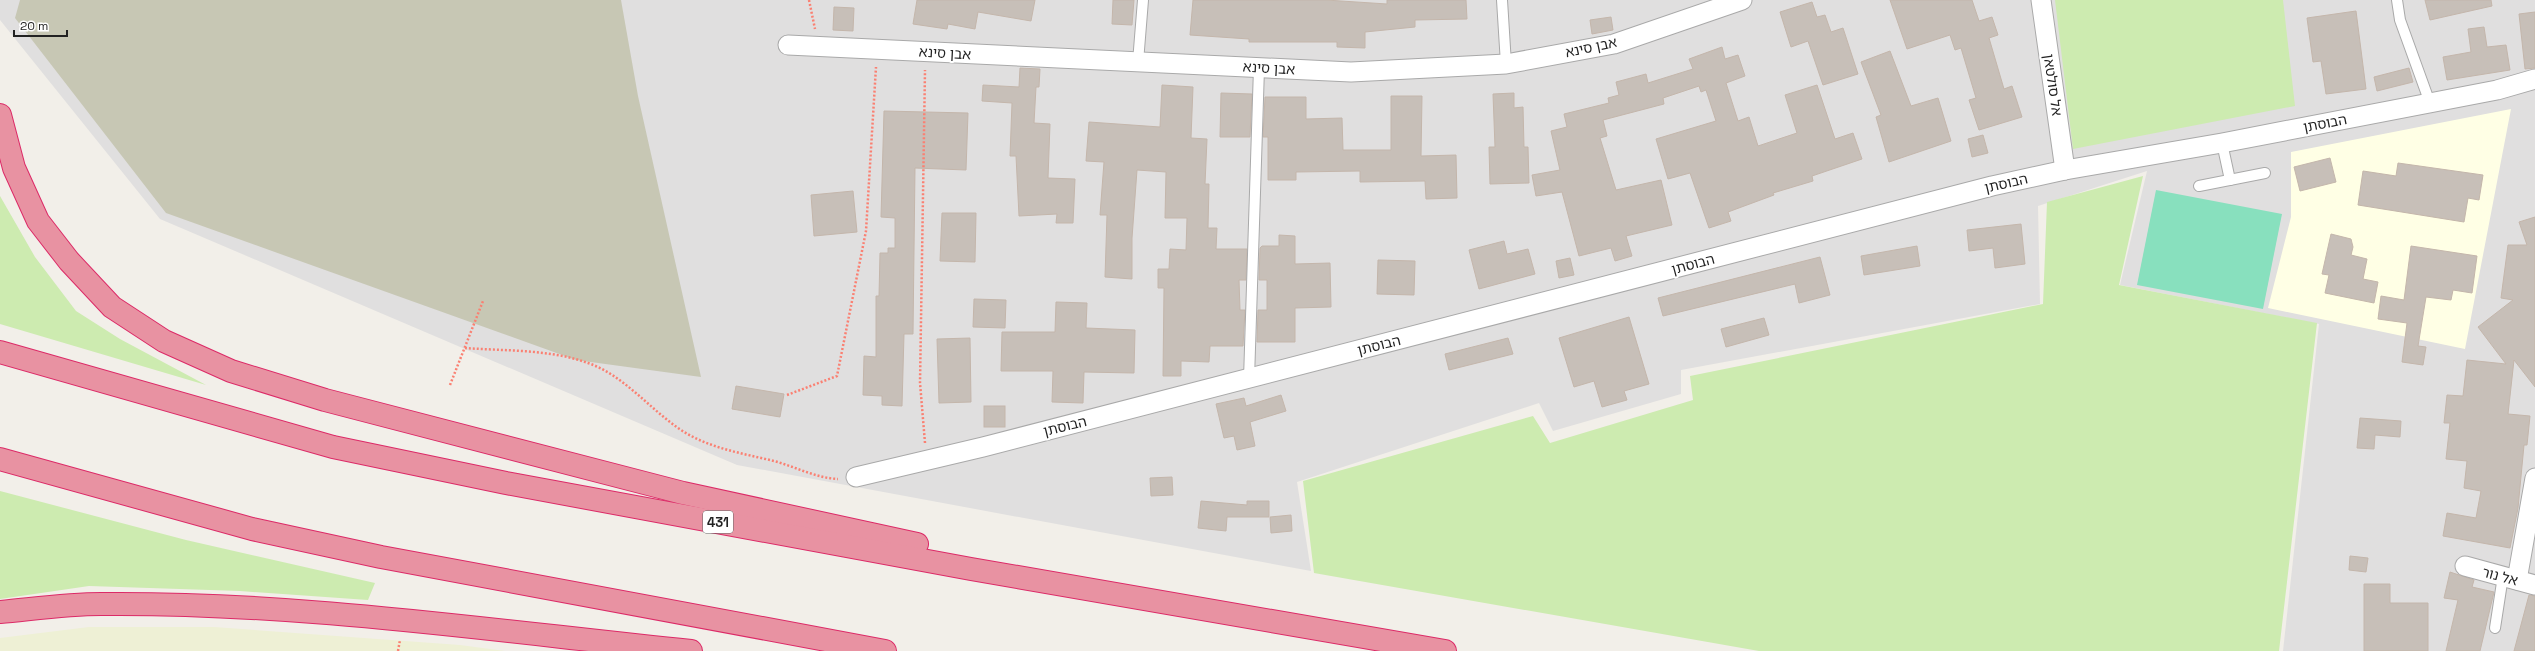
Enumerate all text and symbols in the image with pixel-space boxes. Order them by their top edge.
scale bar [14,12,67,38]
text: 20 m [20,18,48,34]
street label: אבן סינא [1564,33,1619,61]
street label: אבן סינא [918,43,972,63]
street label: אל סולטאן [2040,53,2066,117]
street label: אבן סינא [1242,58,1296,78]
street label: הבוסתן [2302,110,2348,136]
street label: הבוסתן [1982,169,2030,197]
street label: הבוסתן [1669,250,1717,278]
street label: הבוסתן [1355,331,1403,359]
street label: הבוסתן [1041,412,1089,440]
road number: 431 [703,511,733,533]
street label: אל נור [2480,563,2520,589]

